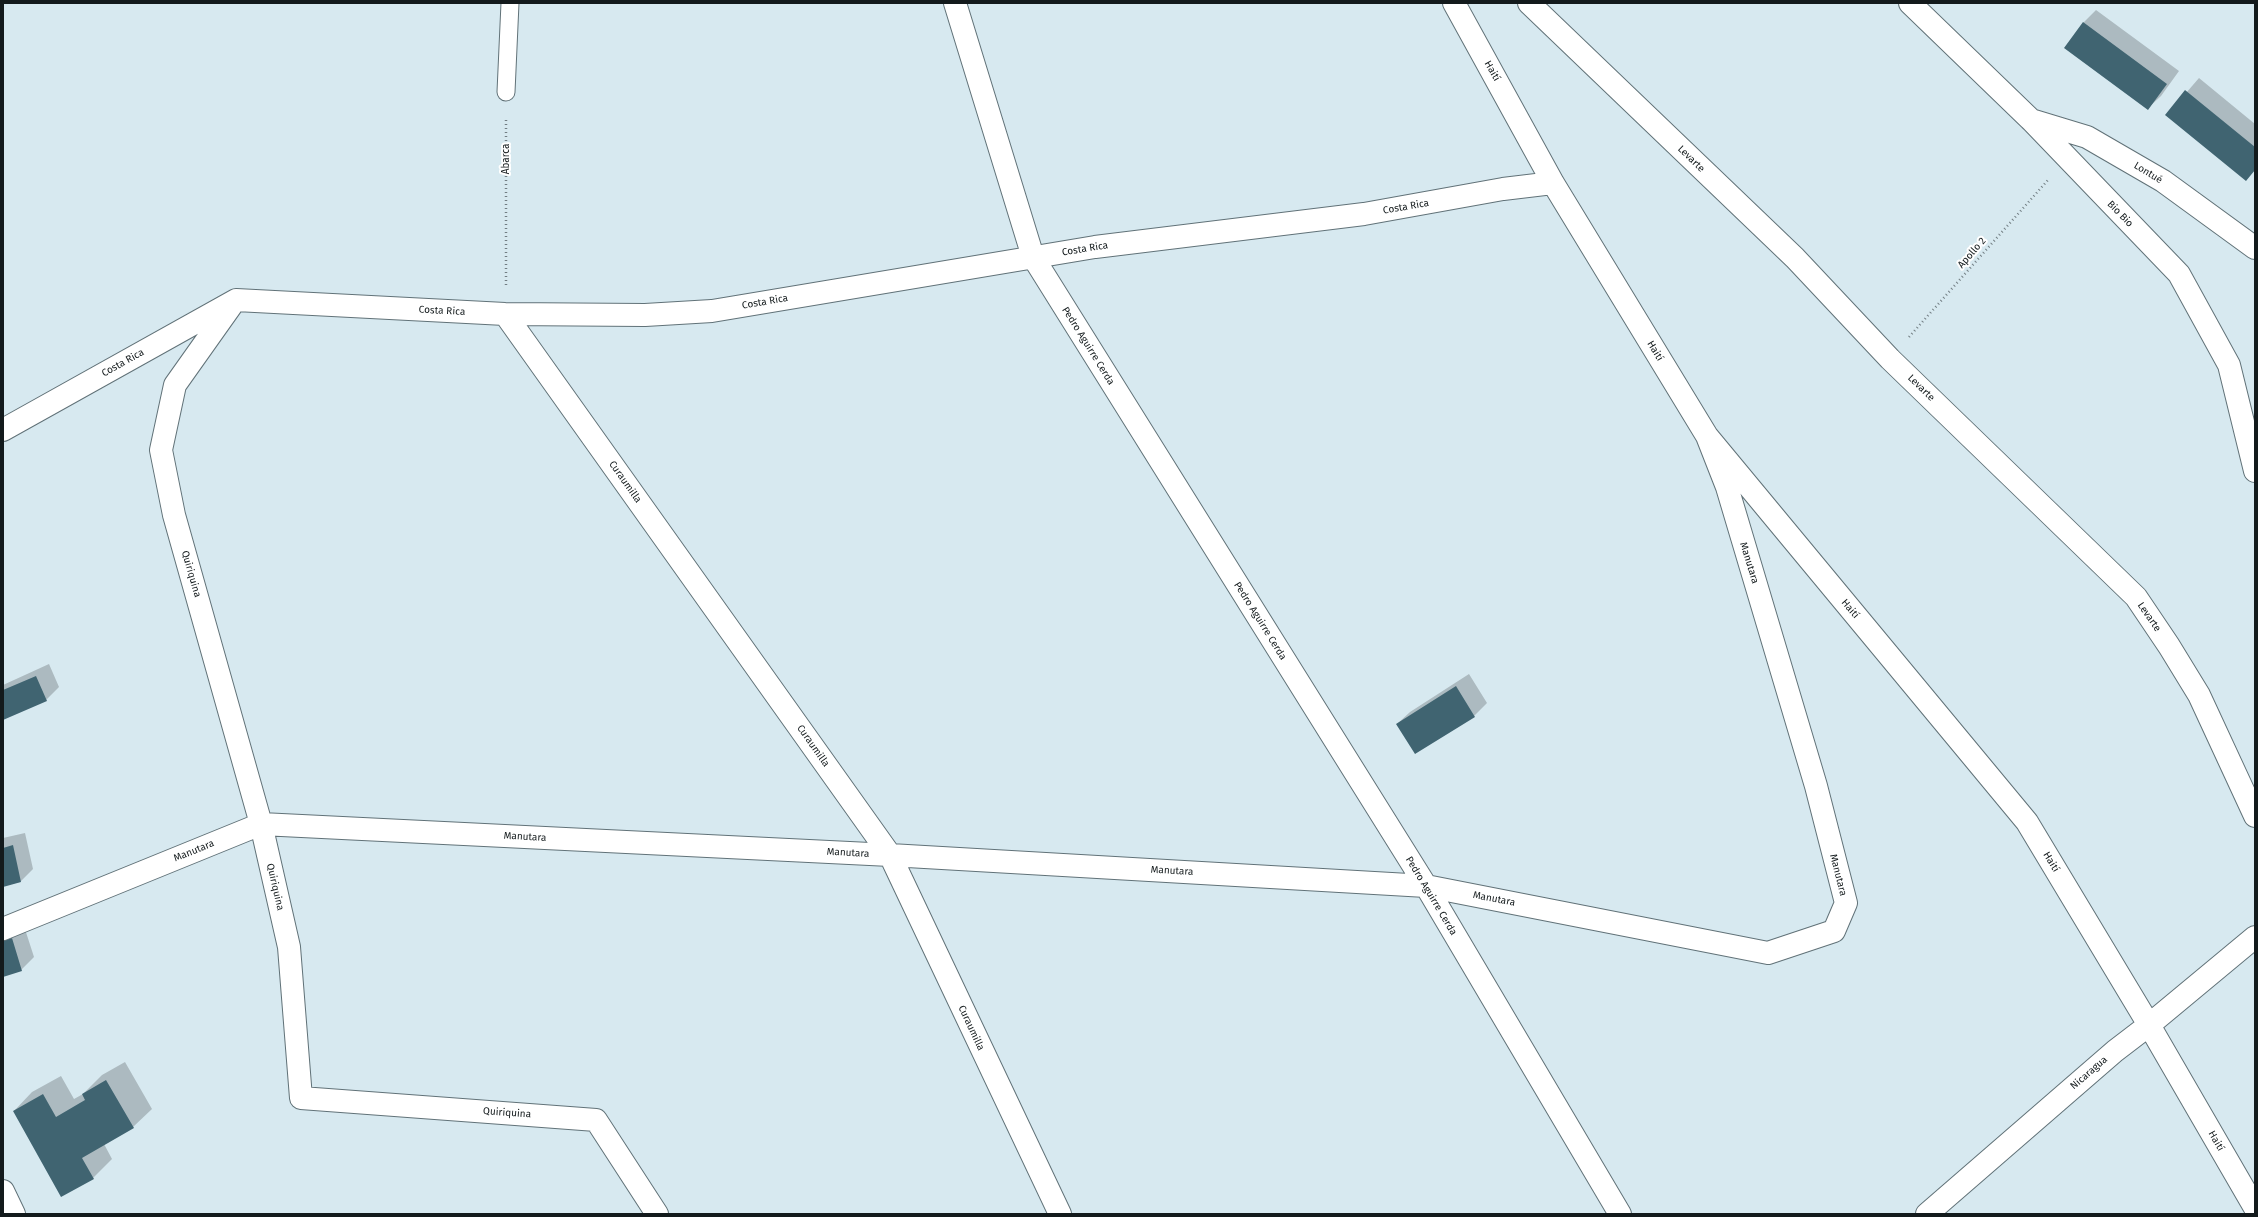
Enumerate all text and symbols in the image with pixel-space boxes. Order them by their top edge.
street label: Haití [1482,59,1502,83]
street label: Levarte [1675,143,1707,175]
street label: Abarca [500,144,512,174]
street label: Lontué [2131,160,2165,186]
street label: Costa Rica [1382,197,1430,217]
street label: Bio Bio [2105,198,2135,230]
street label: Apollo 2 [1955,235,1989,271]
street label: Costa Rica [1061,239,1109,259]
street label: Costa Rica [741,292,789,312]
street label: Costa Rica [418,304,466,318]
street label: Pedro Aguirre Cerda [1059,305,1117,387]
street label: Haití [1644,339,1666,363]
street label: Costa Rica [100,346,146,380]
street label: Levarte [1905,372,1937,404]
street label: Curaumilla [606,459,644,505]
street label: Manutara [1737,541,1761,585]
street label: Quiriquina [179,549,203,599]
street label: Pedro Aguirre Cerda [1231,580,1289,662]
street label: Haití [1838,597,1862,621]
street label: Levarte [2135,600,2163,634]
street label: Curaumilla [794,723,832,769]
street label: Manutara [503,830,547,844]
street label: Manutara [172,837,216,865]
street label: Manutara [826,846,870,860]
street label: Haití [2040,850,2062,874]
street label: Manutara [1827,853,1849,897]
street label: Pedro Aguirre Cerda [1403,854,1459,938]
street label: Quiriquina [264,862,286,912]
street label: Manutara [1150,864,1194,878]
street label: Manutara [1472,889,1516,909]
street label: Curaumilla [955,1003,987,1053]
street label: Nicaragua [2068,1054,2110,1092]
street label: Quiriquina [483,1105,531,1121]
street label: Haití [2205,1129,2227,1153]

